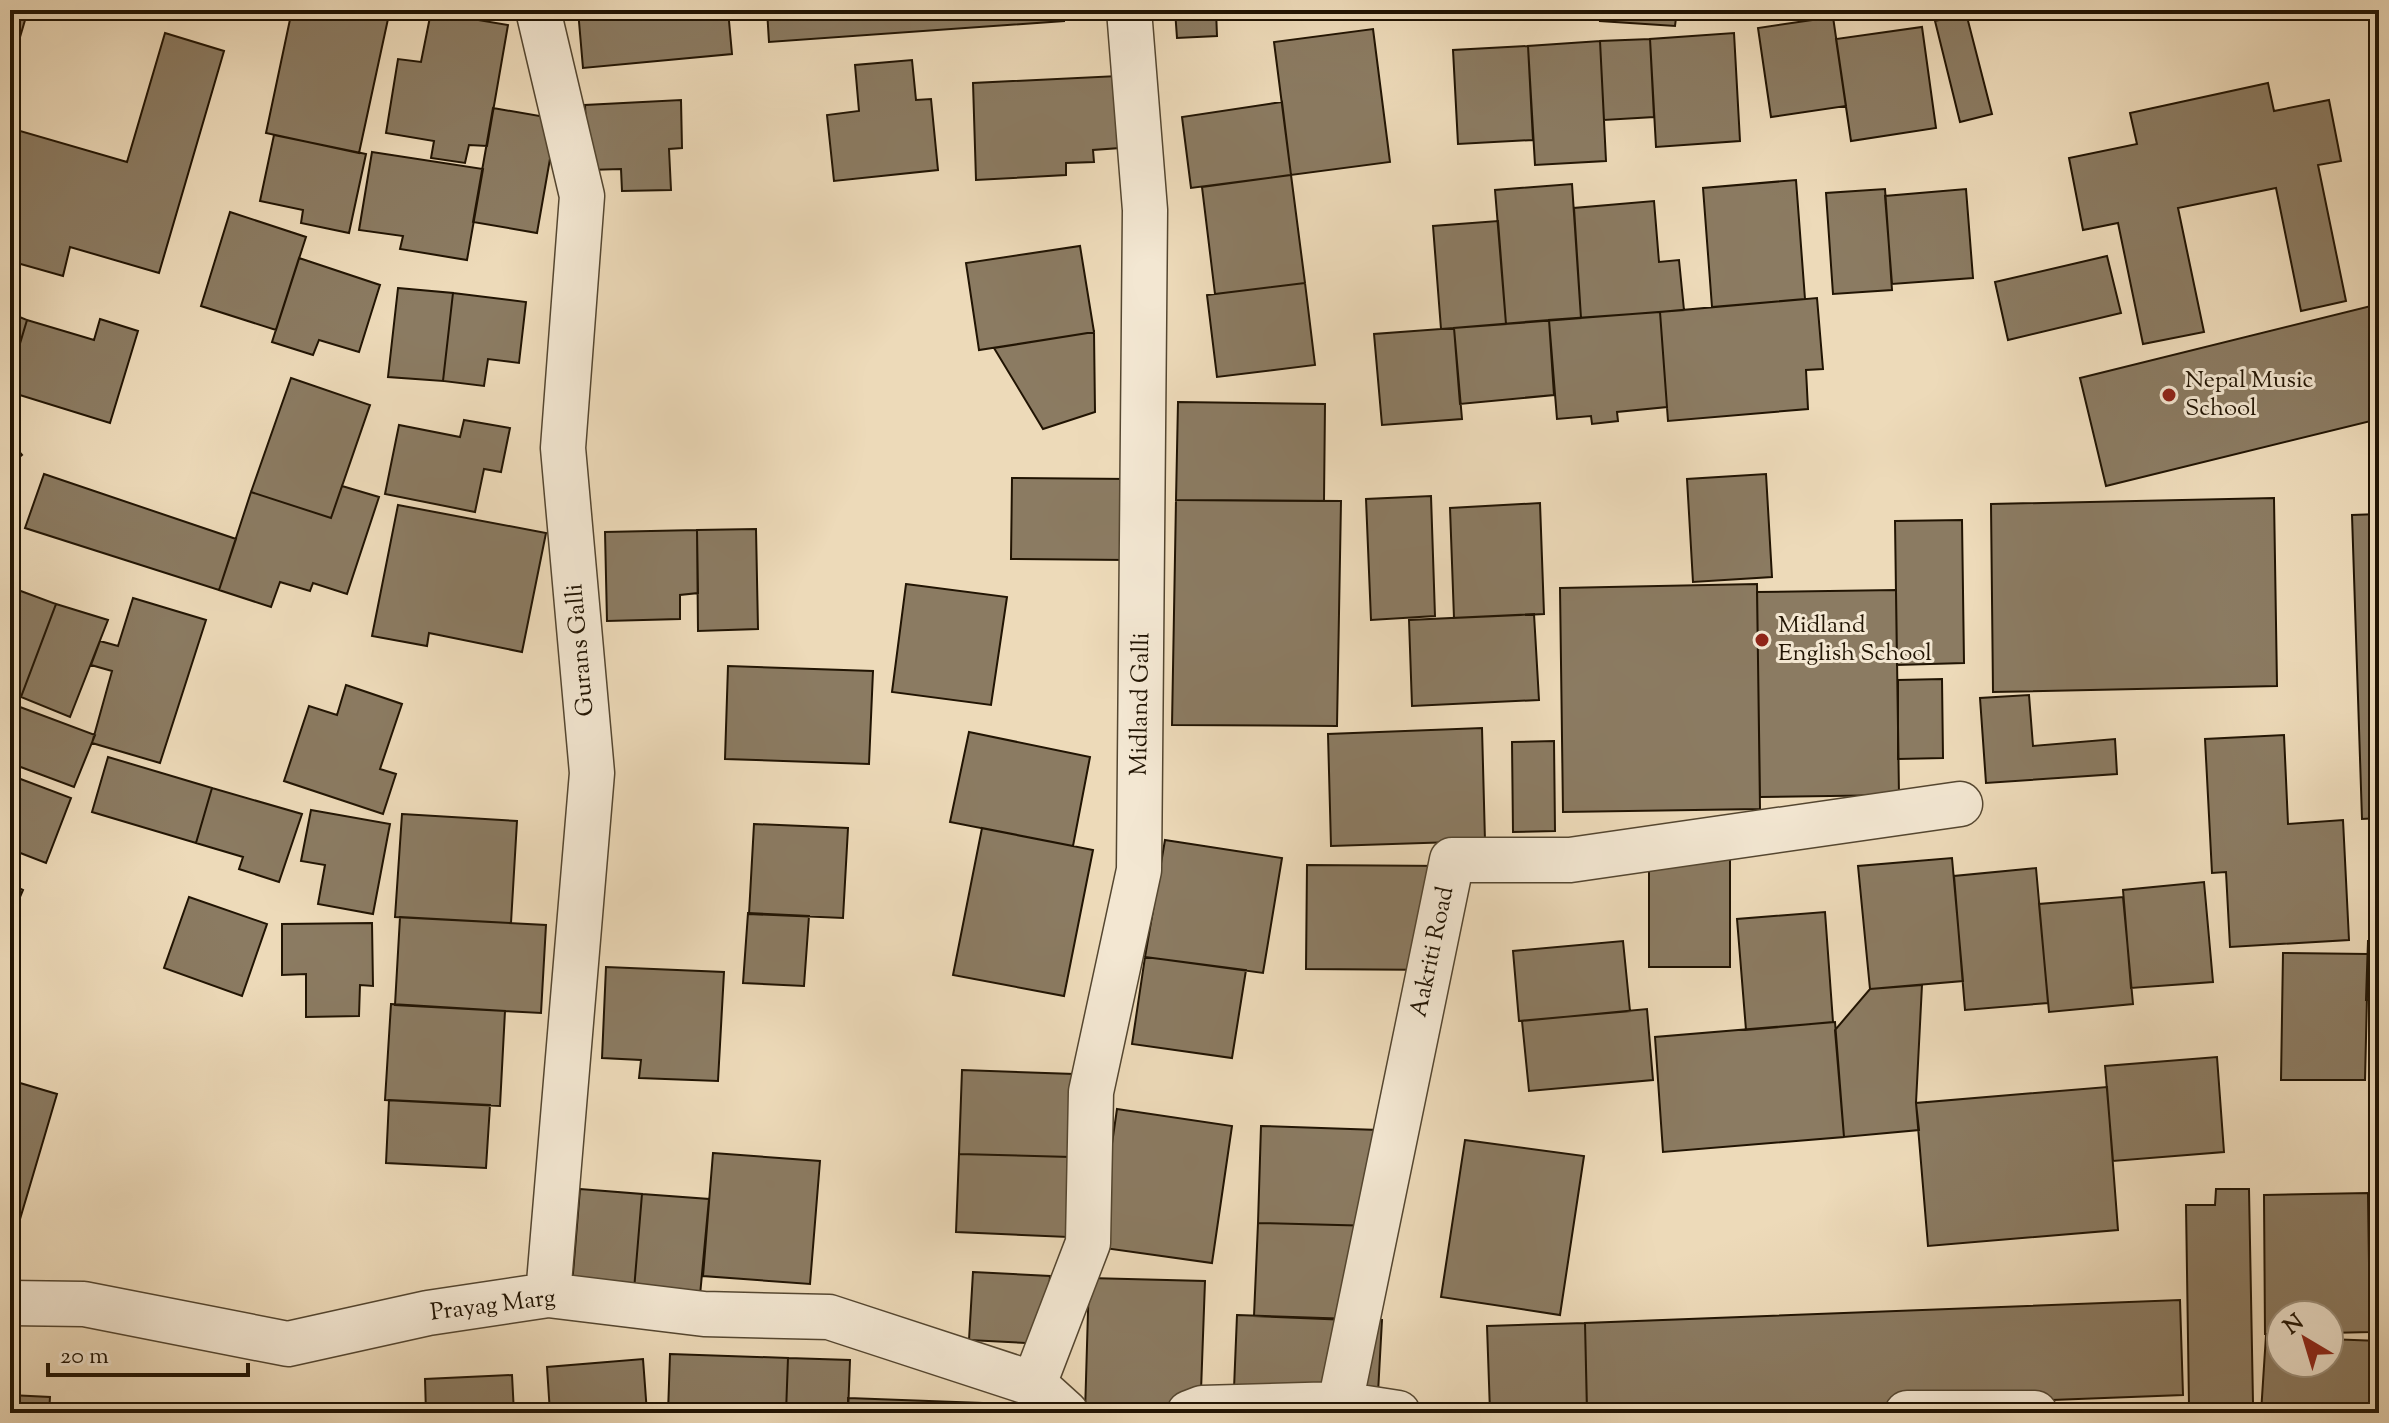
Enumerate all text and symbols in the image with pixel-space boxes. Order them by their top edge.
place label: Nepal Music School [2185,364,2314,426]
marker: Nepal Music School [2160,386,2178,404]
street label: Gurans Galli [558,582,604,718]
place label: Midland English School [1778,609,1932,671]
marker: Midland English School [1753,631,1771,649]
street label: Midland Galli [1123,632,1159,776]
street label: Aakriti Road [1403,883,1464,1021]
street label: Prayag Marg [428,1281,558,1331]
north arrow [2265,1299,2345,1379]
text: N [2278,1307,2312,1344]
scale bar [48,1327,248,1377]
text: 20 m [60,1340,109,1374]

